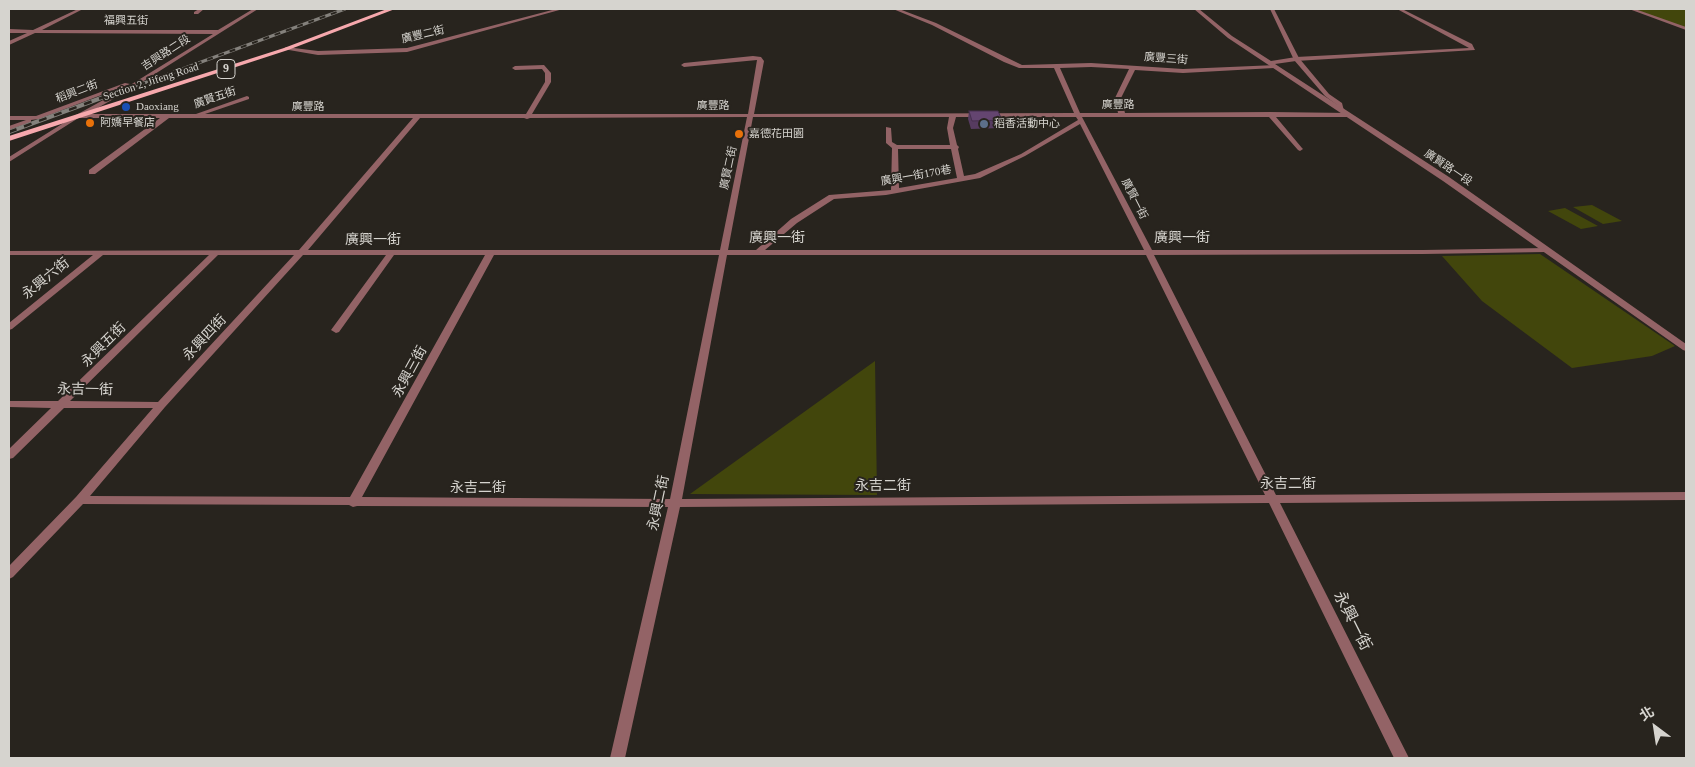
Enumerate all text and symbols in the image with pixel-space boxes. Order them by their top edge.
street label: 福興五街 [104,14,148,28]
street label: 廣豐二街 [400,24,446,46]
street label: 吉興路二段 [139,32,193,74]
street label: 廣豐三街 [1144,51,1188,67]
street label: Section 2, Jifeng Road [102,60,200,104]
road number: 9 [217,60,235,78]
street label: 稻興二街 [54,78,100,106]
street label: 廣賢五街 [192,85,238,111]
street label: 廣豐路 [1102,98,1134,112]
street label: 廣豐路 [697,99,729,113]
place label: Daoxiang [136,100,179,114]
street label: 廣豐路 [292,100,324,114]
marker: Daoxiang [120,101,132,113]
place label: 阿嬌早餐店 [100,116,155,130]
marker: 阿嬌早餐店 [84,117,96,129]
place label: 稻香活動中心 [994,117,1060,131]
marker: 稻香活動中心 [978,118,990,130]
place label: 嘉德花田園 [749,127,804,141]
marker: 嘉德花田園 [733,128,745,140]
street label: 廣賢二街 [718,145,740,191]
street label: 廣賢路一段 [1422,147,1474,189]
street label: 廣興一街170巷 [880,163,952,189]
street label: 廣賢一街 [1118,176,1150,222]
street label: 廣興一街 [749,230,805,246]
street label: 廣興一街 [1154,230,1210,246]
street label: 廣興一街 [345,232,401,248]
street label: 永興六街 [19,255,73,303]
street label: 永興四街 [180,312,230,364]
street label: 永興五街 [78,319,130,371]
street label: 永興三街 [389,343,431,401]
street label: 永吉一街 [57,381,113,399]
street label: 永興二街 [645,474,673,532]
street label: 永吉二街 [1260,476,1316,492]
street label: 永吉二街 [855,478,911,494]
street label: 永吉二街 [450,480,506,496]
street label: 永興一街 [1329,588,1375,654]
north arrow [1630,702,1680,752]
text: 北 [1637,704,1657,724]

